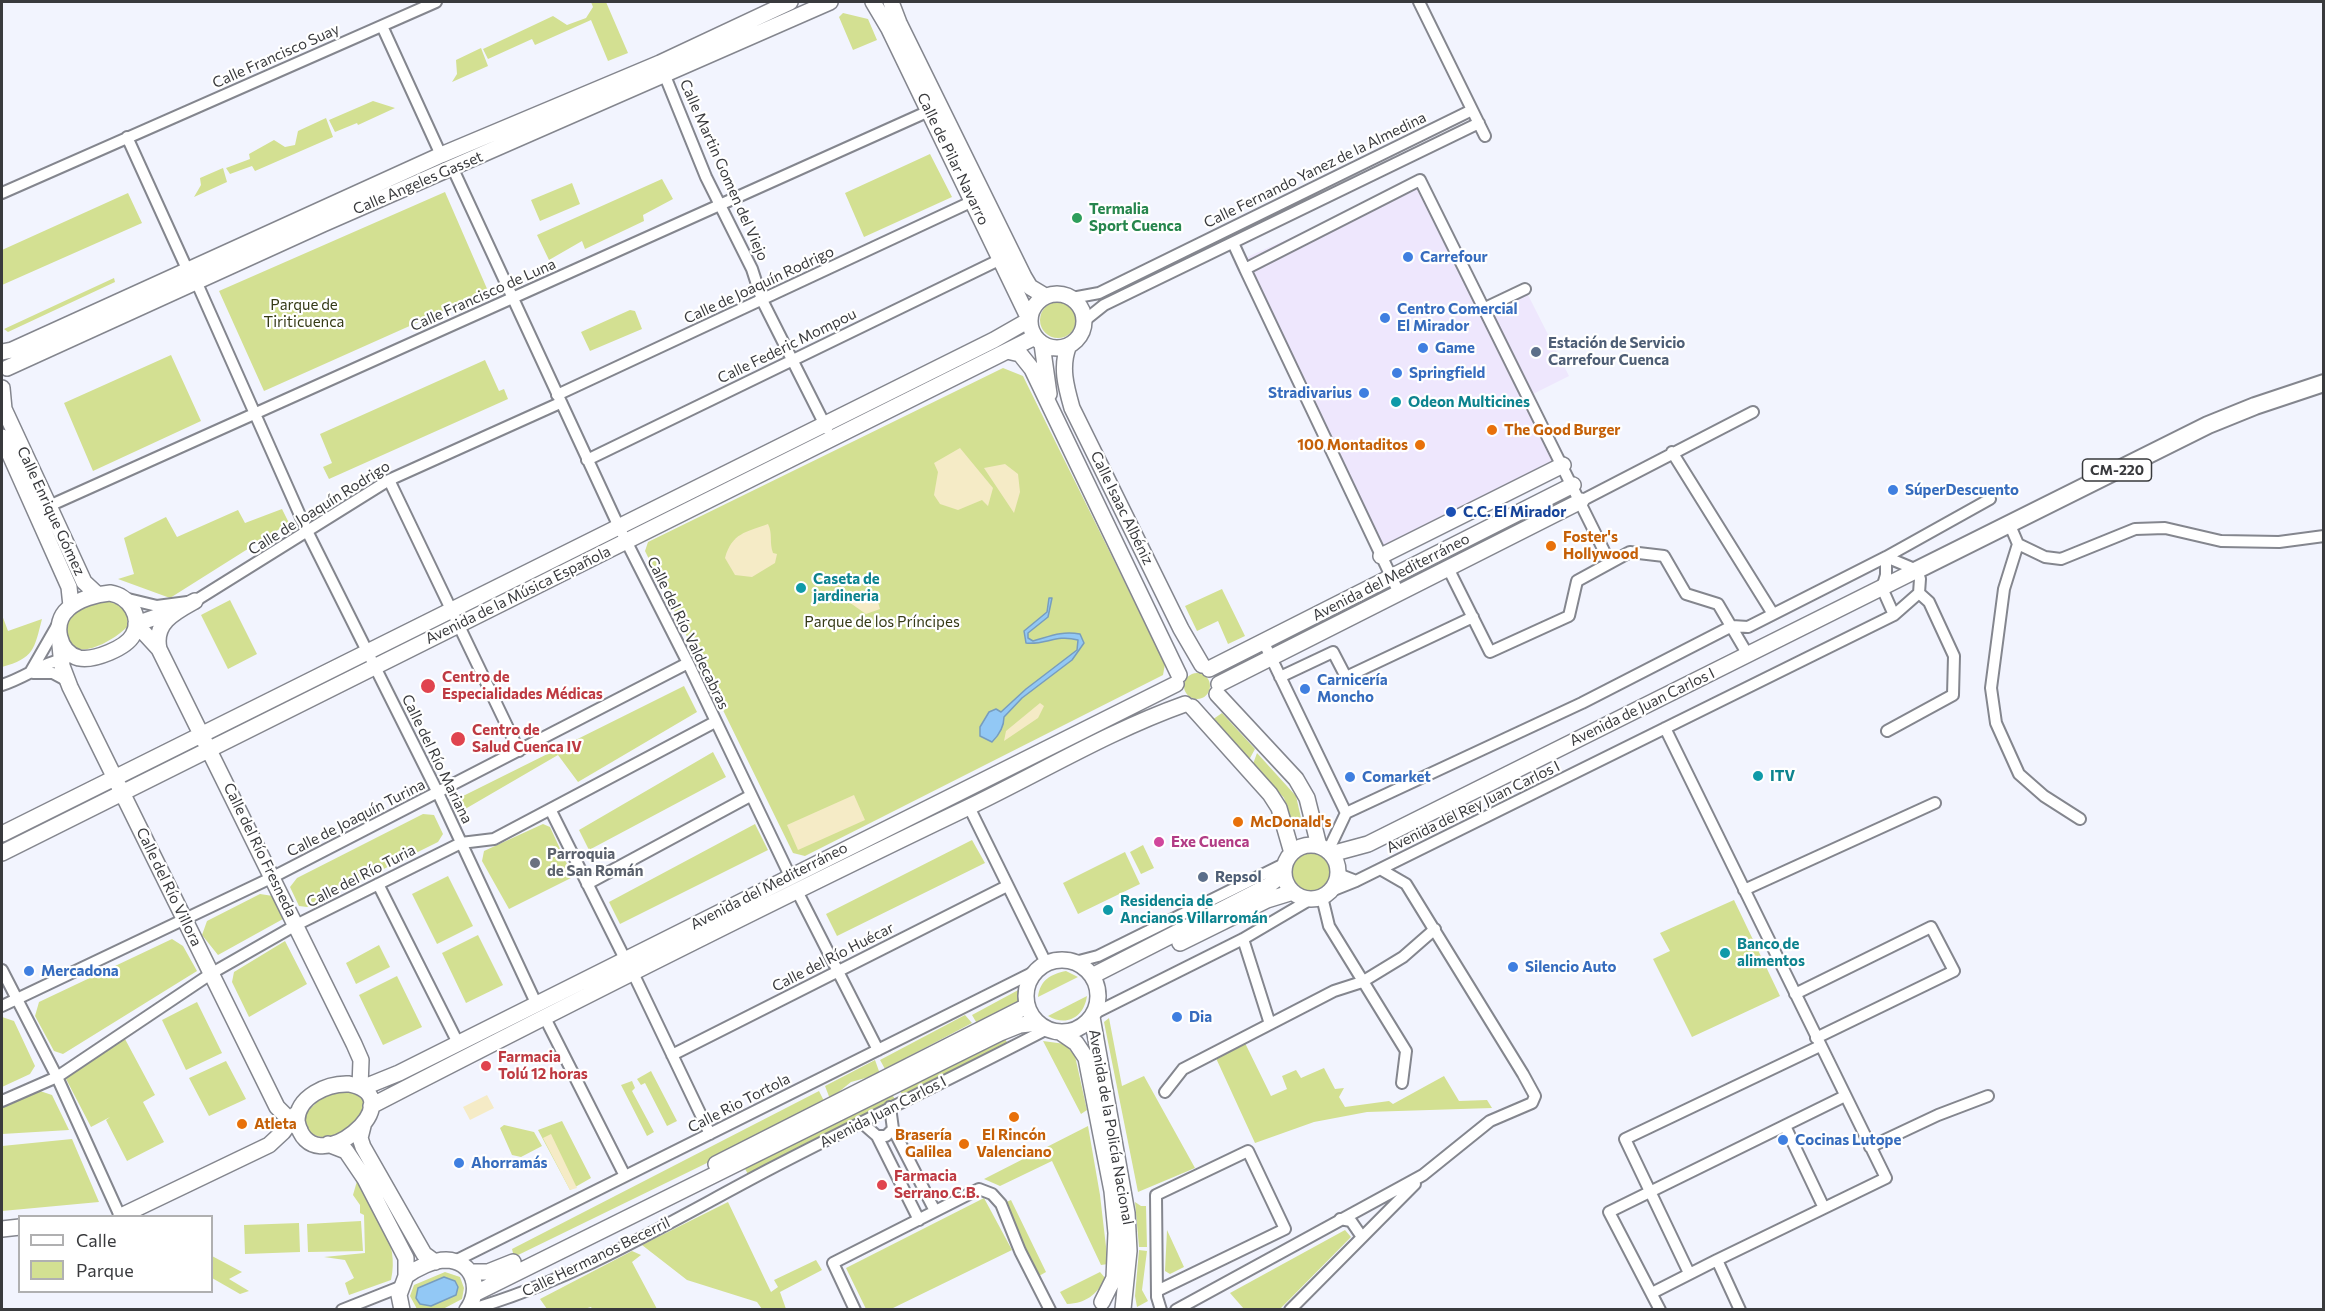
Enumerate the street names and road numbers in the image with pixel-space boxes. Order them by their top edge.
street label: Calle Francisco Suay [210,20,342,92]
street label: Calle Martin Gomen del Viejo [676,77,772,263]
street label: Calle de Pilar Navarro [913,90,993,228]
street label: Calle Fernando Yanez de la Almedina [1201,108,1429,232]
street label: Calle Angeles Gasset [350,148,486,218]
street label: Calle de Joaquín Rodrigo [681,242,837,328]
street label: Calle Francisco de Luna [407,255,559,335]
street label: Calle Federic Mompou [715,305,859,387]
street label: Calle Enrique Gómez [13,444,89,578]
street label: Calle Isaac Albéniz [1087,448,1157,568]
street label: Calle de Joaquín Rodrigo [245,457,393,559]
road number: CM-220 [2082,459,2152,481]
street label: Avenida del Mediterráneo [1309,529,1473,625]
street label: Avenida de la Música Española [422,542,614,648]
street label: Calle del Río Valdecabras [643,554,733,712]
street label: Avenida de Juan Carlos I [1567,664,1717,750]
street label: Calle del Río Mariana [398,691,476,827]
street label: Avenida del Rey Juan Carlos I [1383,757,1563,857]
street label: Calle de Joaquín Turina [284,775,428,861]
street label: Calle del Río Fresneda [220,780,300,920]
street label: Calle del Río Villora [132,825,206,949]
street label: Avenida del Mediterráneo [687,838,851,934]
street label: Calle del Río Turia [303,841,419,911]
street label: Calle del Río Huécar [769,918,897,996]
street label: Avenida de la Policía Nacional [1085,1028,1137,1226]
street label: Calle Rio Tortola [685,1069,793,1137]
street label: Avenida Juan Carlos I [817,1072,949,1152]
street label: Calle Hermanos Becerril [519,1213,673,1301]

